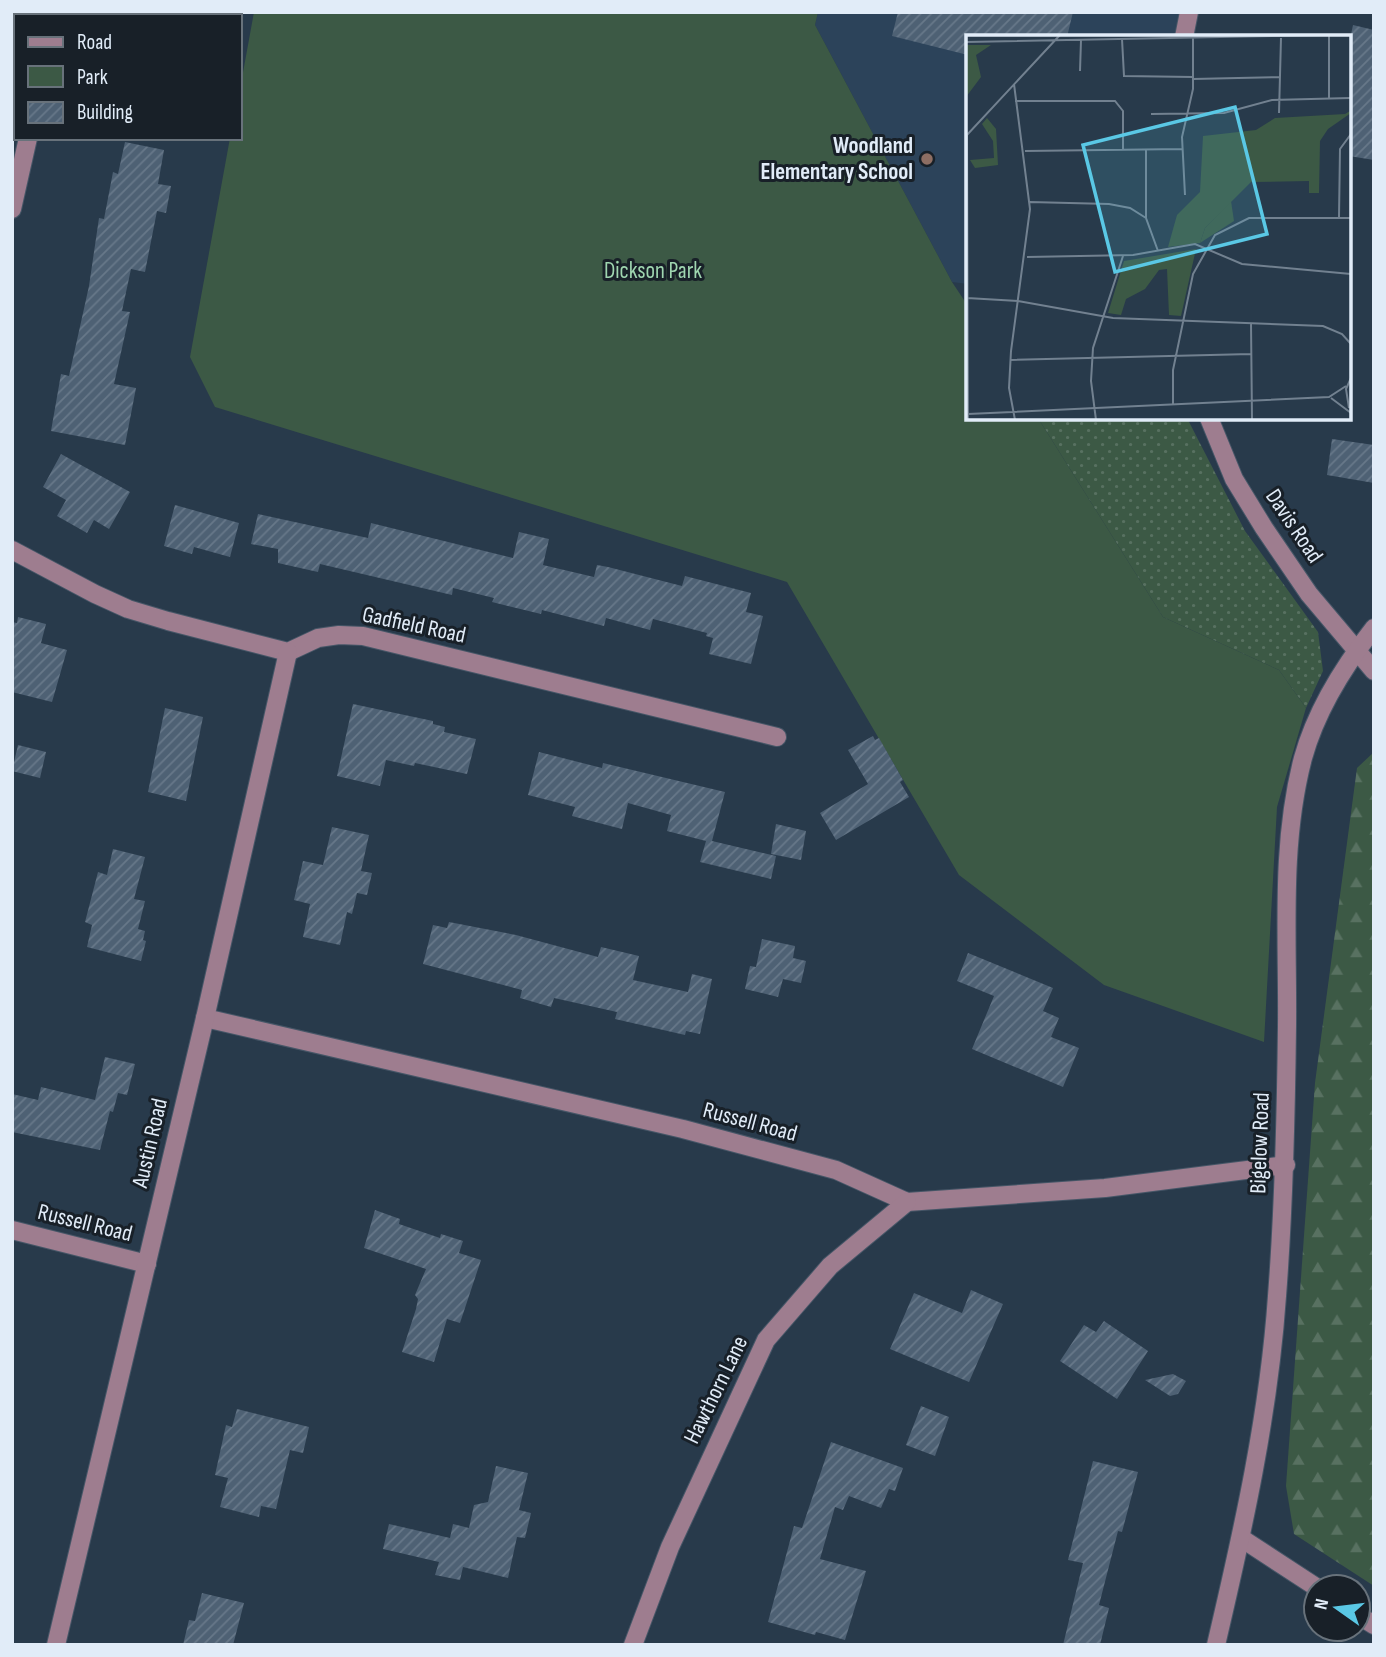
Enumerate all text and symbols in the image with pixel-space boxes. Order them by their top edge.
legend [14,14,242,140]
text: Road [77,30,112,55]
inset map [966,35,1351,420]
text: Park [77,65,108,90]
text: Building [77,100,133,125]
place label: Woodland Elementary School [761,132,913,186]
marker: Woodland Elementary School [919,151,935,167]
park label: Dickson Park [604,257,702,285]
street label: Davis Road [1259,484,1329,568]
street label: Gadfield Road [360,600,468,650]
street label: Bigelow Road [1244,1092,1276,1194]
street label: Austin Road [126,1096,174,1191]
street label: Russell Road [700,1096,800,1148]
street label: Russell Road [35,1198,135,1248]
street label: Hawthorn Lane [678,1332,754,1448]
north arrow [1302,1573,1372,1643]
text: N [1310,1597,1334,1612]

